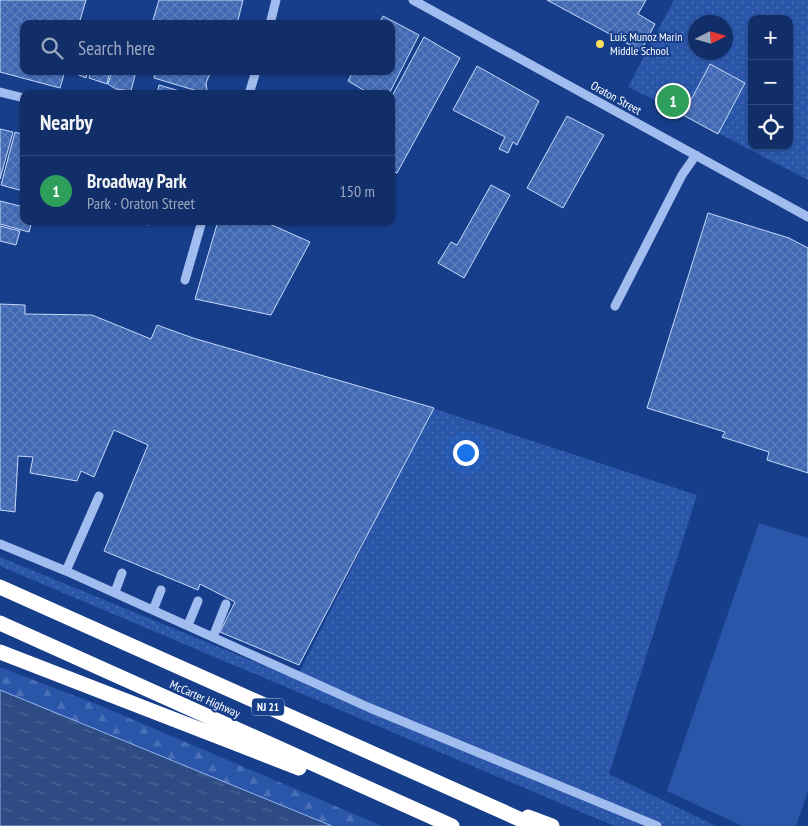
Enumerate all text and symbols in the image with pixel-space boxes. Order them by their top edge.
north arrow [688,15,733,60]
map controls [748,15,793,150]
button: + [748,15,793,60]
search box [20,20,395,75]
place label: Luis Munoz Marin Middle School [610,29,683,58]
icon: search [38,34,66,62]
text: Search here [78,36,155,60]
marker: Luis Munoz Marin Middle School [594,38,606,50]
button: − [748,60,793,105]
street label: Oraton Street [588,77,645,118]
pin: 1 [657,82,689,120]
button: locate [748,105,793,150]
text: Nearby [40,109,93,136]
text: Broadway Park [87,169,187,193]
text: 1 [52,181,60,201]
text: 150 m [340,181,375,201]
text: Park · Oraton Street [87,193,195,213]
your location [453,440,479,466]
street label: McCarter Highway [168,676,243,721]
road number: NJ 21 [252,699,284,716]

